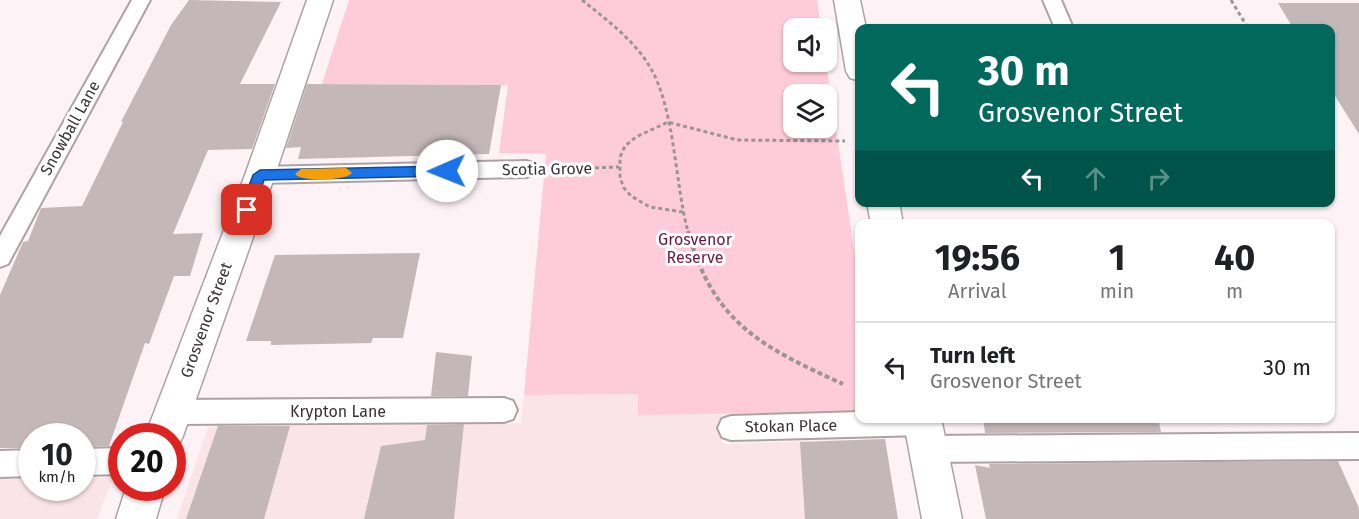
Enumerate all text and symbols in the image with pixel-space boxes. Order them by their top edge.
map controls [783,18,837,138]
button: sound [783,18,837,72]
text: 30 m [978,46,1070,96]
icon: left [879,48,957,126]
street label: Snowball Lane [36,77,104,179]
button: layers [783,84,837,138]
text: Grosvenor Street [978,97,1183,129]
position arrow [415,139,479,203]
street label: Scotia Grove [502,159,592,179]
icon: left [1016,162,1049,195]
icon: ahead [1079,162,1112,195]
icon: right [1142,162,1175,195]
pin [221,184,272,235]
icon: arrive [230,193,263,226]
park label: Grosvenor Reserve [658,230,733,267]
text: 19:56 [935,236,1020,280]
text: 1 [1109,236,1125,280]
text: 40 [1214,236,1255,280]
street label: Grosvenor Street [176,260,236,380]
text: Arrival [948,279,1007,303]
text: min [1100,279,1134,303]
text: m [1226,279,1243,303]
text: Turn left [930,342,1015,369]
icon: left [879,351,912,384]
text: 30 m [1263,354,1311,381]
text: Grosvenor Street [930,369,1082,393]
street label: Krypton Lane [290,402,386,421]
street label: Stokan Place [745,416,837,436]
speed limit sign: 20 [108,423,186,501]
text: 10 [41,437,73,473]
text: km/h [38,468,76,486]

